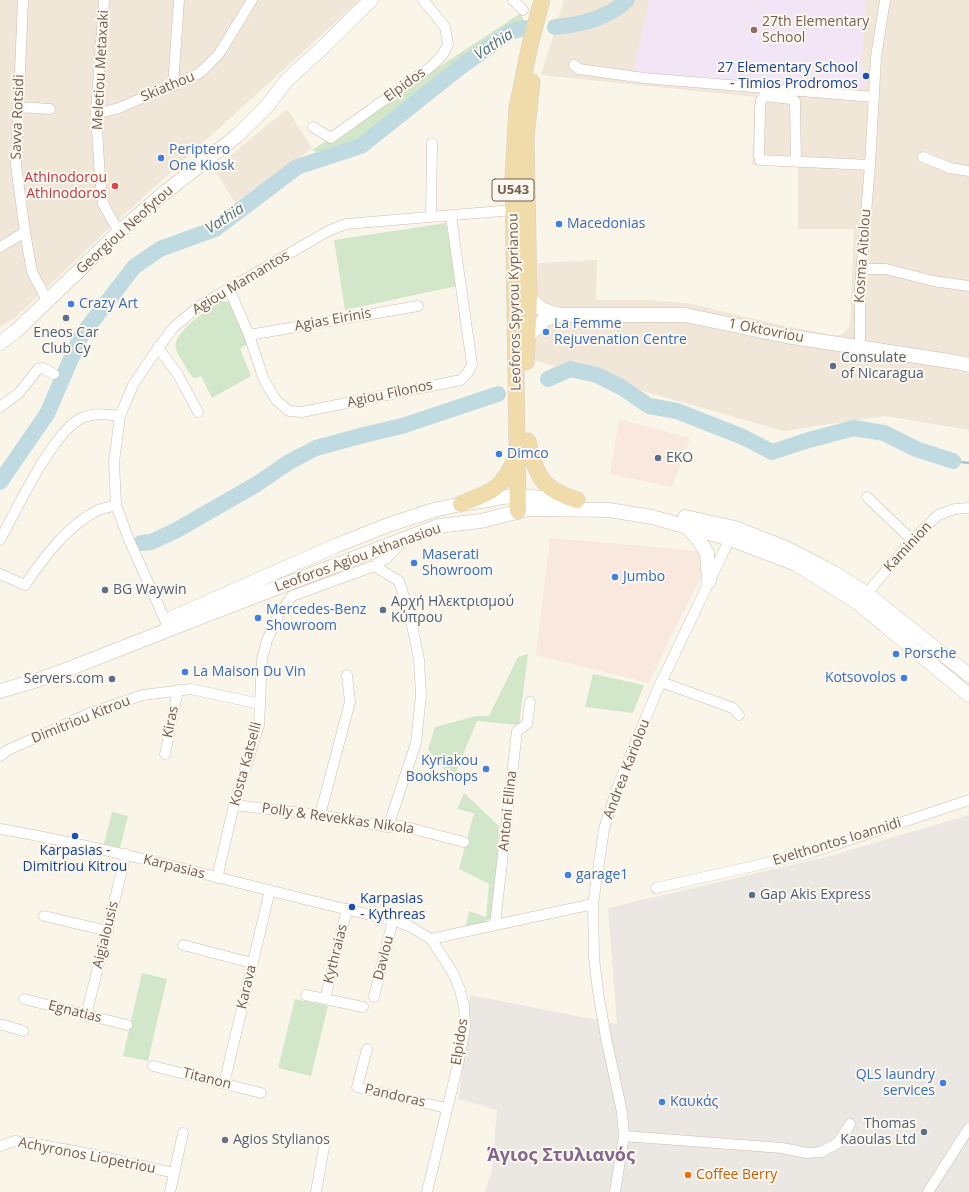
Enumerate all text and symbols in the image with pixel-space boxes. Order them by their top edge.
street label: Meletiou Metaxaki [89,10,113,130]
place label: 27th Elementary School [762,14,869,46]
marker: 27th Elementary School [749,25,759,35]
water label: Vathia [471,26,517,64]
place label: 27 Elementary School - Timios Prodromos [717,60,858,92]
street label: Elpidos [381,64,429,106]
street label: Skiathou [139,68,197,106]
marker: 27 Elementary School - Timios Prodromos [861,71,871,81]
street label: Savva Rotsidi [8,74,28,160]
place label: Periptero One Kiosk [169,142,235,174]
marker: Periptero One Kiosk [156,153,166,163]
place label: Athinodorou Athinodoros [24,170,107,202]
road number: U543 [492,179,534,201]
marker: Athinodorou Athinodoros [110,181,120,191]
street label: Georgiou Neofytou [73,182,177,278]
water label: Vathia [202,200,248,238]
street label: Kosma Aitolou [851,208,875,304]
street label: Leoforos Spyrou Kyprianou [505,213,525,391]
place label: Macedonias [567,216,645,232]
marker: Macedonias [554,219,564,229]
street label: Agiou Mamantos [189,247,293,319]
place label: Crazy Art [79,296,138,312]
marker: Crazy Art [66,299,76,309]
street label: Agias Eirinis [293,305,373,335]
marker: Eneos Car Club Cy [61,313,71,323]
street label: 1 Oktovriou [727,315,805,347]
place label: La Femme Rejuvenation Centre [554,316,687,348]
place label: Eneos Car Club Cy [33,325,99,358]
marker: La Femme Rejuvenation Centre [541,327,551,337]
place label: Consulate of Nicaragua [841,350,924,382]
marker: Consulate of Nicaragua [828,361,838,371]
street label: Agiou Filonos [346,377,434,411]
place label: Dimco [507,446,549,462]
marker: Dimco [494,449,504,459]
place label: EKO [666,450,693,466]
marker: EKO [653,453,663,463]
street label: Kaminion [881,519,935,575]
street label: Leoforos Agiou Athanasiou [273,520,443,596]
place label: Maserati Showroom [422,547,493,580]
marker: Maserati Showroom [409,558,419,568]
place label: Jumbo [623,569,665,585]
marker: Jumbo [610,572,620,582]
place label: BG Waywin [113,582,187,598]
marker: BG Waywin [100,585,110,595]
place label: Αρχή Ηλεκτρισμού Κύπρου [391,594,514,626]
place label: Mercedes-Benz Showroom [266,602,366,634]
marker: Αρχή Ηλεκτρισμού Κύπρου [378,605,388,615]
marker: Mercedes-Benz Showroom [253,613,263,623]
place label: Porsche [904,646,956,662]
marker: Porsche [891,649,901,659]
place label: La Maison Du Vin [193,664,306,680]
marker: La Maison Du Vin [180,667,190,677]
place label: Kotsovolos [825,670,896,686]
place label: Servers.com [24,671,104,687]
marker: Kotsovolos [899,673,909,683]
marker: Servers.com [107,674,117,684]
street label: Dimitriou Kitrou [29,693,133,747]
street label: Kiras [160,705,182,739]
street label: Andrea Kariolou [600,717,654,821]
street label: Kosta Katselli [227,720,265,808]
place label: Kyriakou Bookshops [406,753,478,786]
marker: Kyriakou Bookshops [481,764,491,774]
street label: Antoni Ellina [495,770,521,852]
street label: Polly & Revekkas Nikola [261,800,415,838]
street label: Evelthontos Ioannidi [771,814,903,870]
marker: Karpasias - Dimitriou Kitrou [70,831,80,841]
place label: Karpasias - Dimitriou Kitrou [23,843,127,876]
street label: Karpasias [141,851,207,883]
place label: garage1 [576,867,628,883]
marker: garage1 [563,870,573,880]
place label: Gap Akis Express [760,887,871,903]
marker: Gap Akis Express [747,890,757,900]
place label: Karpasias - Kythreas [360,891,425,924]
street label: Aigialousis [90,900,122,970]
marker: Karpasias - Kythreas [347,902,357,912]
street label: Kythraias [321,923,351,985]
street label: Davlou [370,934,398,982]
street label: Karava [234,963,260,1011]
street label: Egnatias [46,997,104,1027]
street label: Elpidos [448,1017,472,1067]
street label: Titanon [181,1065,233,1093]
place label: QLS laundry services [856,1067,935,1100]
marker: QLS laundry services [938,1078,948,1088]
street label: Pandoras [363,1081,427,1111]
place label: Καυκάς [670,1094,718,1110]
marker: Καυκάς [657,1097,667,1107]
place label: Thomas Kaoulas Ltd [840,1116,916,1148]
marker: Thomas Kaoulas Ltd [919,1127,929,1137]
place label: Agios Stylianos [233,1132,330,1148]
street label: Achyronos Liopetriou [17,1134,157,1178]
marker: Agios Stylianos [220,1135,230,1145]
district label: Άγιος Στυλιανός [487,1145,635,1167]
place label: Coffee Berry [696,1167,777,1183]
marker: Coffee Berry [683,1170,693,1180]

